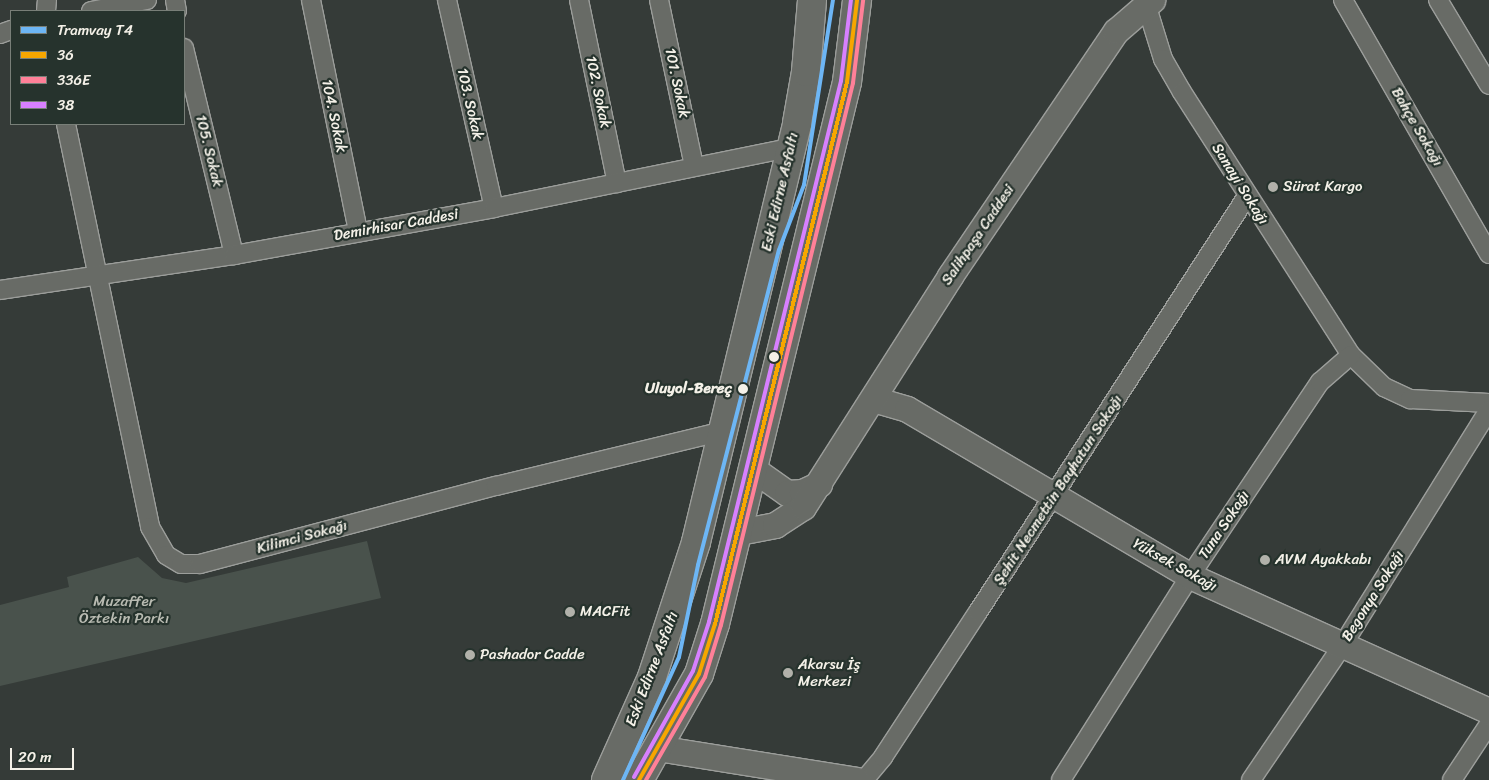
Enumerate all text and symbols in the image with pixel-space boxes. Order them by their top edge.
legend [10,10,185,125]
text: Tramvay T4 [57,17,133,43]
text: 36 [57,42,74,68]
street label: 101. Sokak [661,46,693,120]
street label: 102. Sokak [582,54,614,130]
street label: 103. Sokak [453,66,487,142]
text: 336E [57,67,90,93]
street label: 104. Sokak [317,78,351,154]
street label: Bahçe Sokağı [1387,84,1447,170]
text: 38 [57,92,74,118]
street label: 105. Sokak [191,113,227,189]
street label: Eski Edirne Asfaltı [757,130,803,254]
street label: Sanayi Sokağı [1208,140,1272,228]
place label: Sürat Kargo [1283,178,1363,196]
street label: Salihpaşa Caddesi [938,181,1018,289]
marker: Sürat Kargo [1267,181,1279,193]
street label: Demirhisar Caddesi [333,205,459,245]
unlabelled marker [769,352,779,362]
place label: Uluyol-Bereç [645,380,732,398]
marker: Uluyol-Bereç [736,382,750,396]
street label: Şehit Necmettin Bayhatun Sokağı [990,391,1126,589]
street label: Tuna Sokağı [1195,487,1253,563]
street label: Kilimci Sokağı [255,516,349,558]
street label: Yüksek Sokağı [1130,534,1220,596]
street label: Begonya Sokağı [1338,547,1408,645]
place label: AVM Ayakkabı [1275,551,1371,569]
marker: AVM Ayakkabı [1259,554,1271,566]
park label: Muzaffer Öztekin Parkı [79,592,169,627]
place label: MACFit [580,603,630,621]
marker: MACFit [564,606,576,618]
street label: Eski Edirne Asfaltı [622,608,682,730]
place label: Pashador Cadde [480,646,585,664]
marker: Pashador Cadde [464,649,476,661]
place label: Akarsu İş Merkezi [798,655,860,690]
marker: Akarsu İş Merkezi [782,667,794,679]
scale bar [12,738,76,770]
text: 20 m [18,744,52,770]

